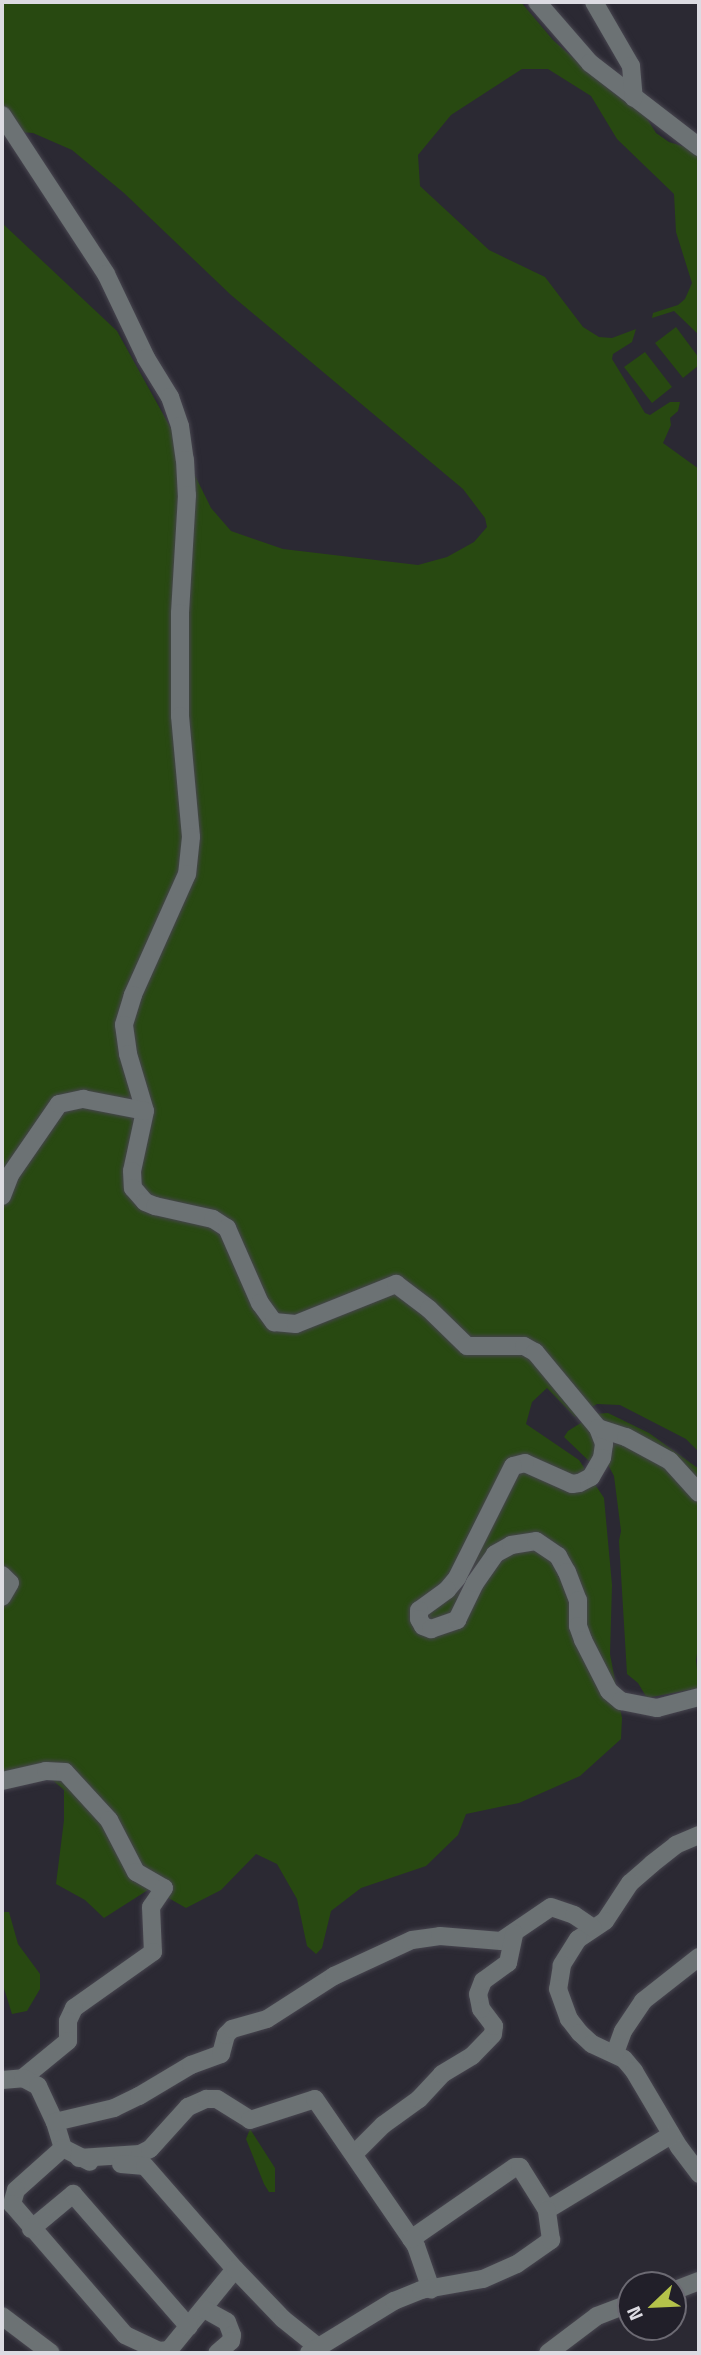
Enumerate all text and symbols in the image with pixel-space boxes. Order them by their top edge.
north arrow [617,2271,687,2341]
text: N [618,2302,650,2325]

